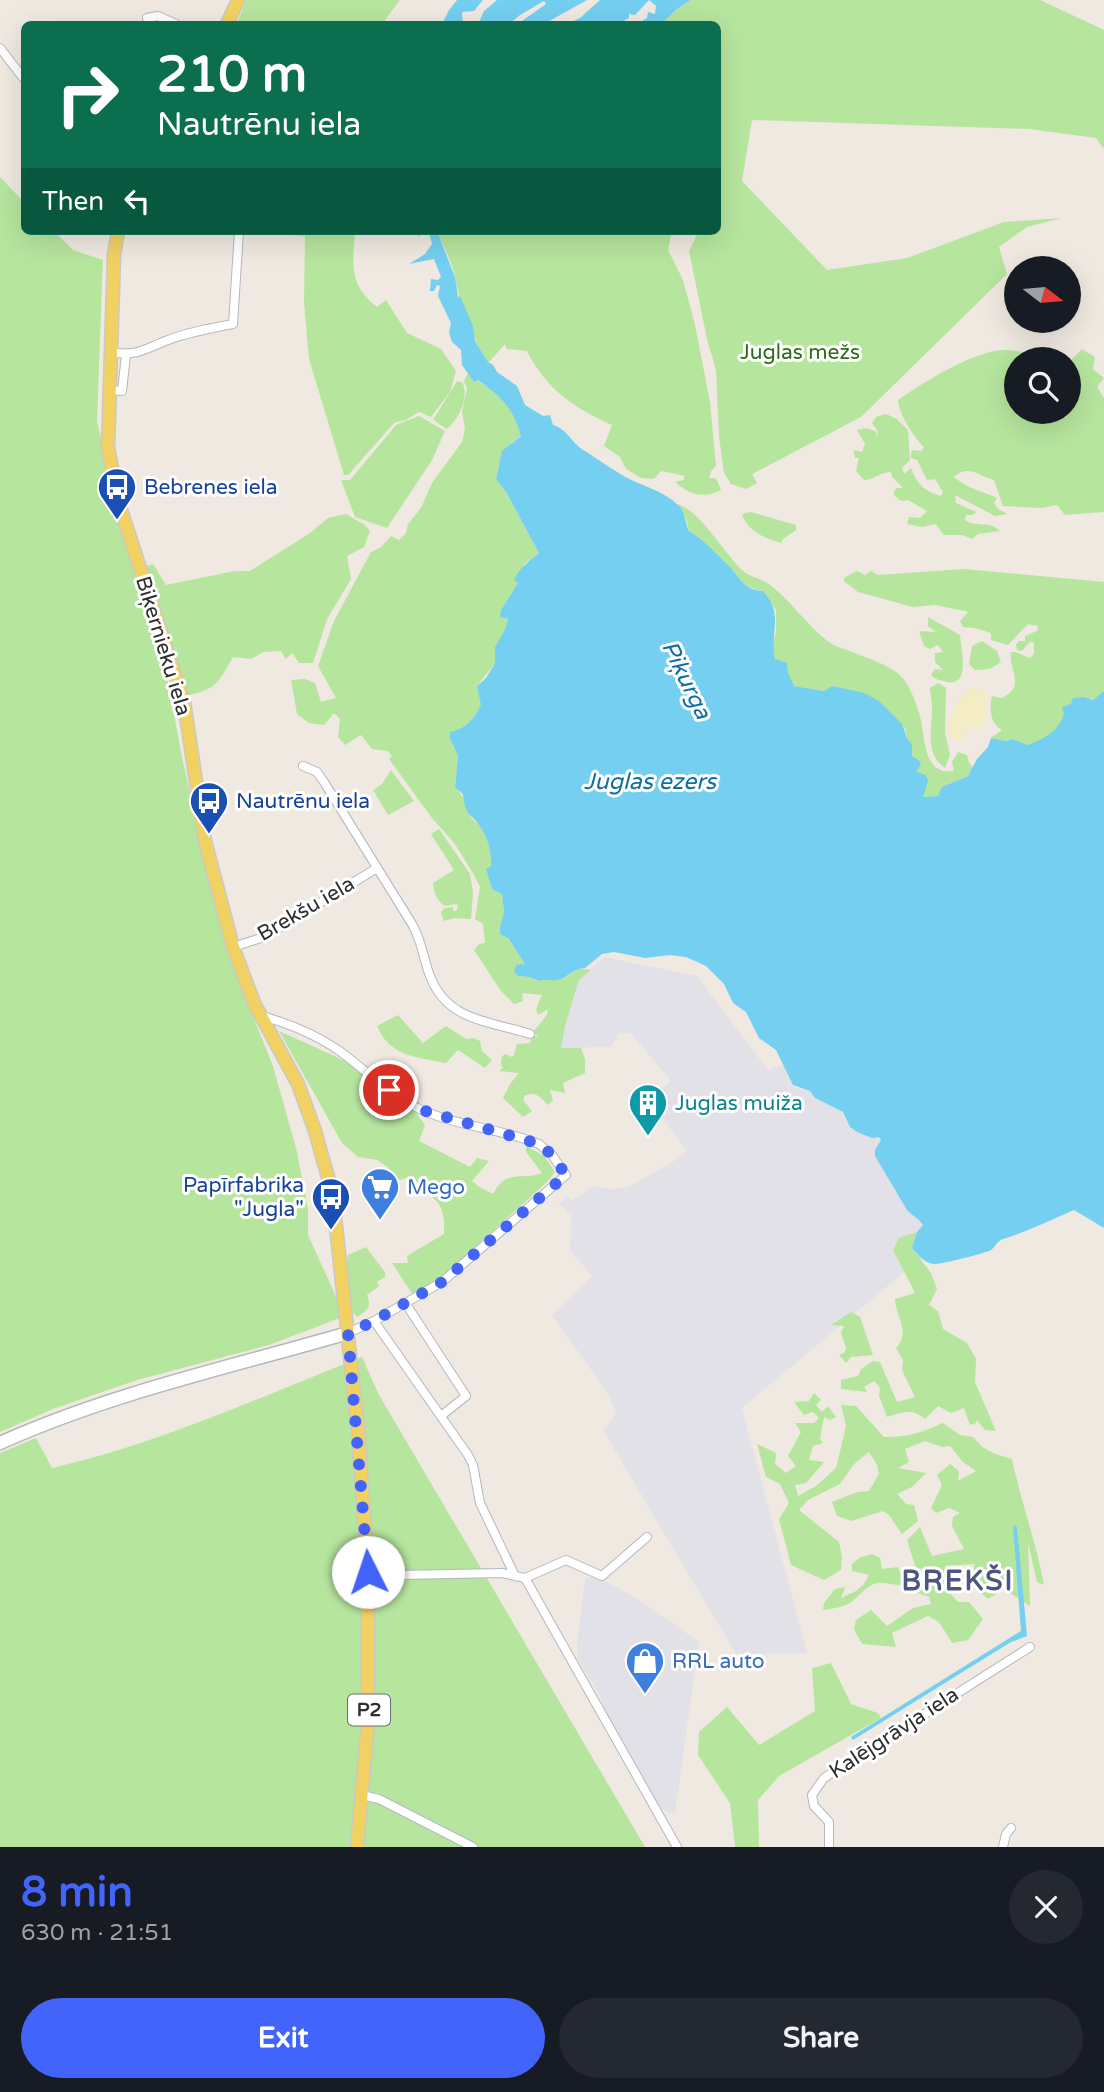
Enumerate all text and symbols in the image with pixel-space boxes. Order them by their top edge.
text: 210 m [157,46,307,105]
icon: right [42,49,133,140]
text: Nautrēnu iela [157,106,361,144]
icon: left [118,182,156,220]
text: Then [42,186,104,217]
north arrow [1004,256,1082,332]
map controls [1004,256,1081,424]
park label: Juglas mežs [740,340,860,365]
button: search [1004,347,1081,424]
bus stop icon: Bebrenes iela [96,466,138,521]
place label: Bebrenes iela [144,475,278,500]
street label: Biķernieku iela [130,573,196,719]
water label: Piķurga [655,636,717,725]
water label: Juglas ezers [584,768,718,796]
bus stop icon: Nautrēnu iela [188,780,230,835]
place label: Nautrēnu iela [236,789,370,814]
street label: Brekšu iela [253,871,359,947]
pin [359,1060,419,1120]
icon: arrive [370,1071,408,1109]
building icon: Juglas muiža [627,1082,669,1137]
place label: Juglas muiža [675,1091,803,1116]
supermarket icon: Mego [359,1166,401,1221]
place label: Papīrfabrika "Jugla" [183,1173,304,1222]
place label: Mego [407,1175,465,1200]
bus stop icon: Papīrfabrika "Jugla" [310,1176,352,1231]
position arrow [331,1535,405,1609]
district label: BREKŠI [901,1564,1015,1598]
shop icon: RRL auto [624,1640,666,1695]
place label: RRL auto [672,1649,765,1674]
street label: Kalējgrāvja iela [825,1682,963,1784]
road number: P2 [348,1694,390,1726]
text: 8 min [21,1867,133,1918]
button: close [1009,1870,1083,1944]
text: 630 m · 21:51 [21,1919,173,1947]
button: Exit [21,1998,545,2078]
button: Share [559,1998,1083,2078]

